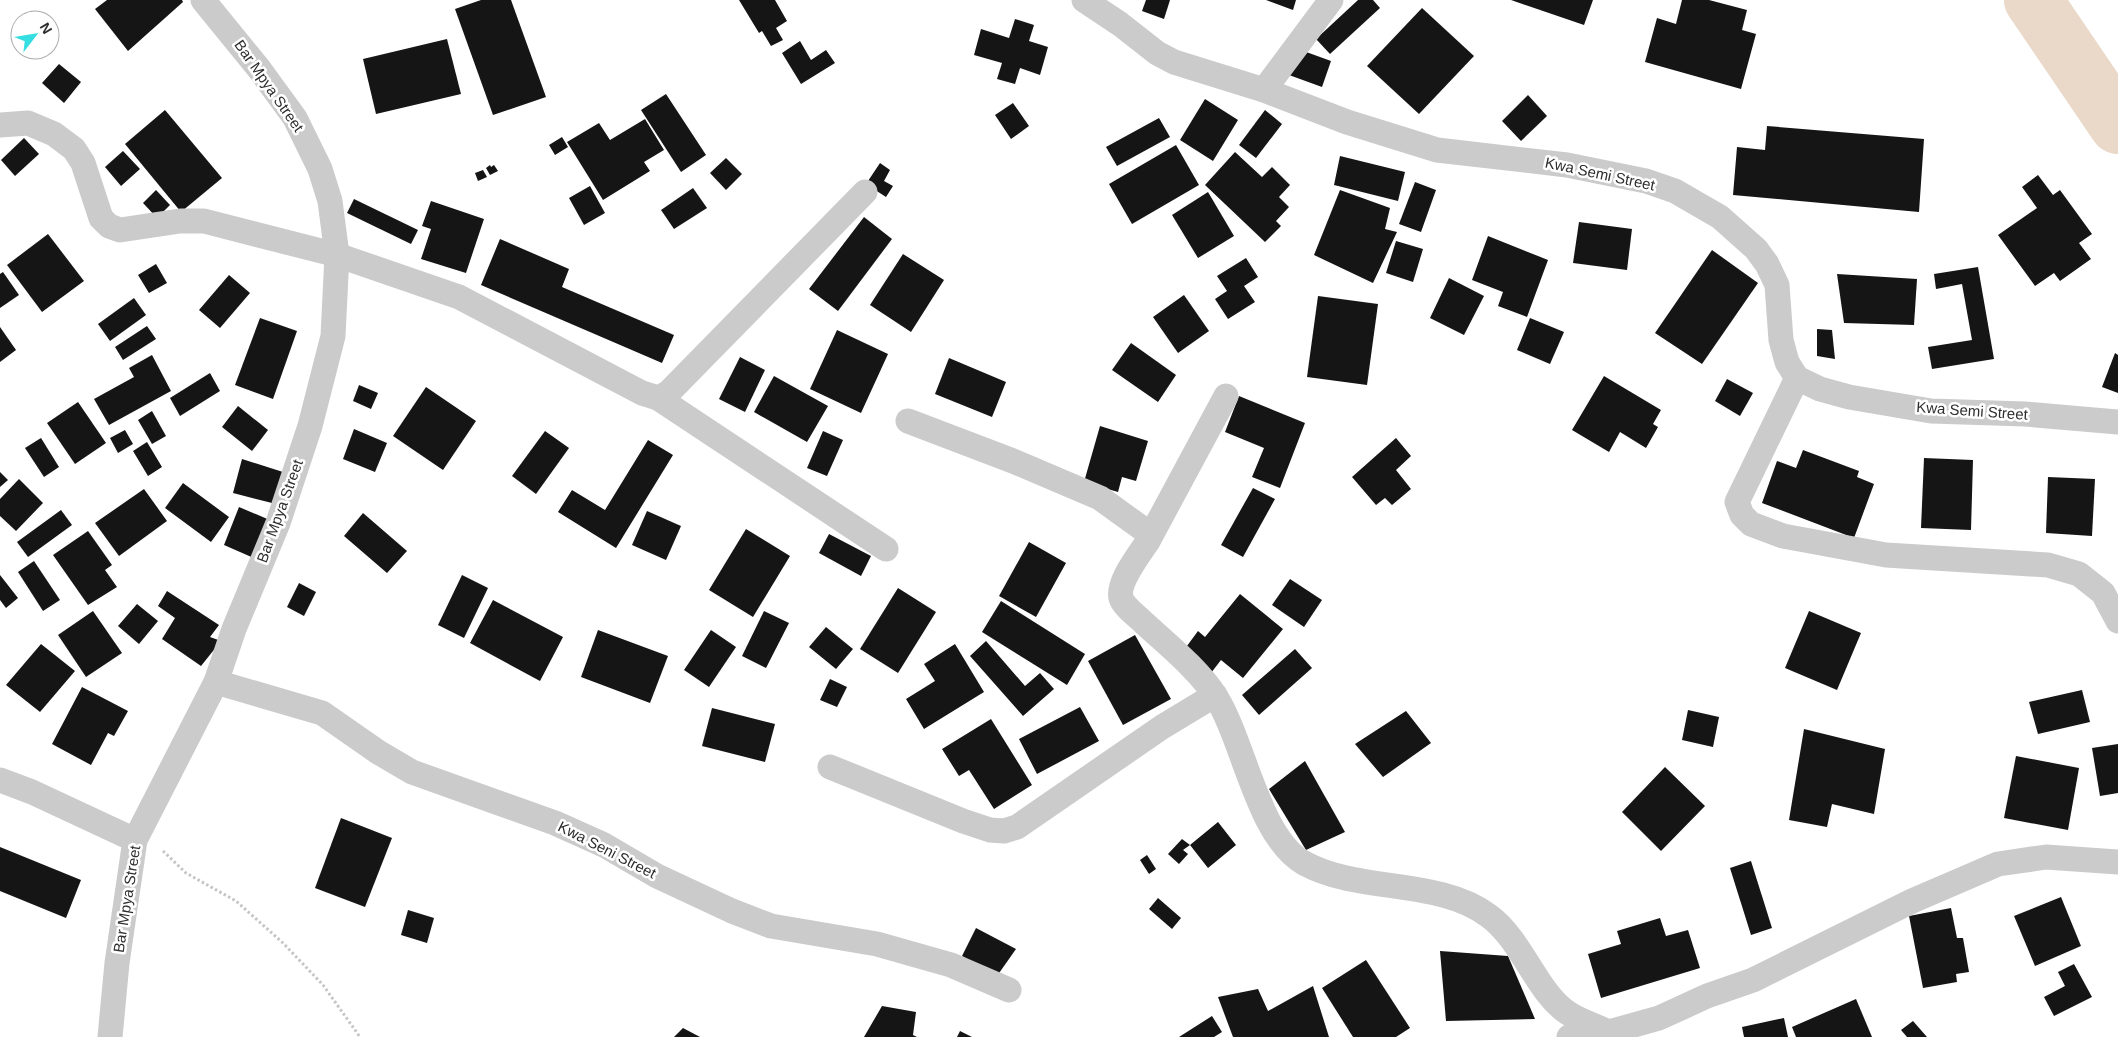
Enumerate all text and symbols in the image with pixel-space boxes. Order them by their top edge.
north arrow [10,10,60,60]
text: N [37,20,56,37]
street label: Bar Mpya Street [231,36,308,136]
street label: Kwa Semi Street [1544,154,1657,194]
street label: Kwa Semi Street [1916,398,2029,423]
street label: Bar Mpya Street [253,456,306,565]
street label: Kwa Seni Street [555,818,660,882]
street label: Bar Mpya Street [110,843,144,954]

